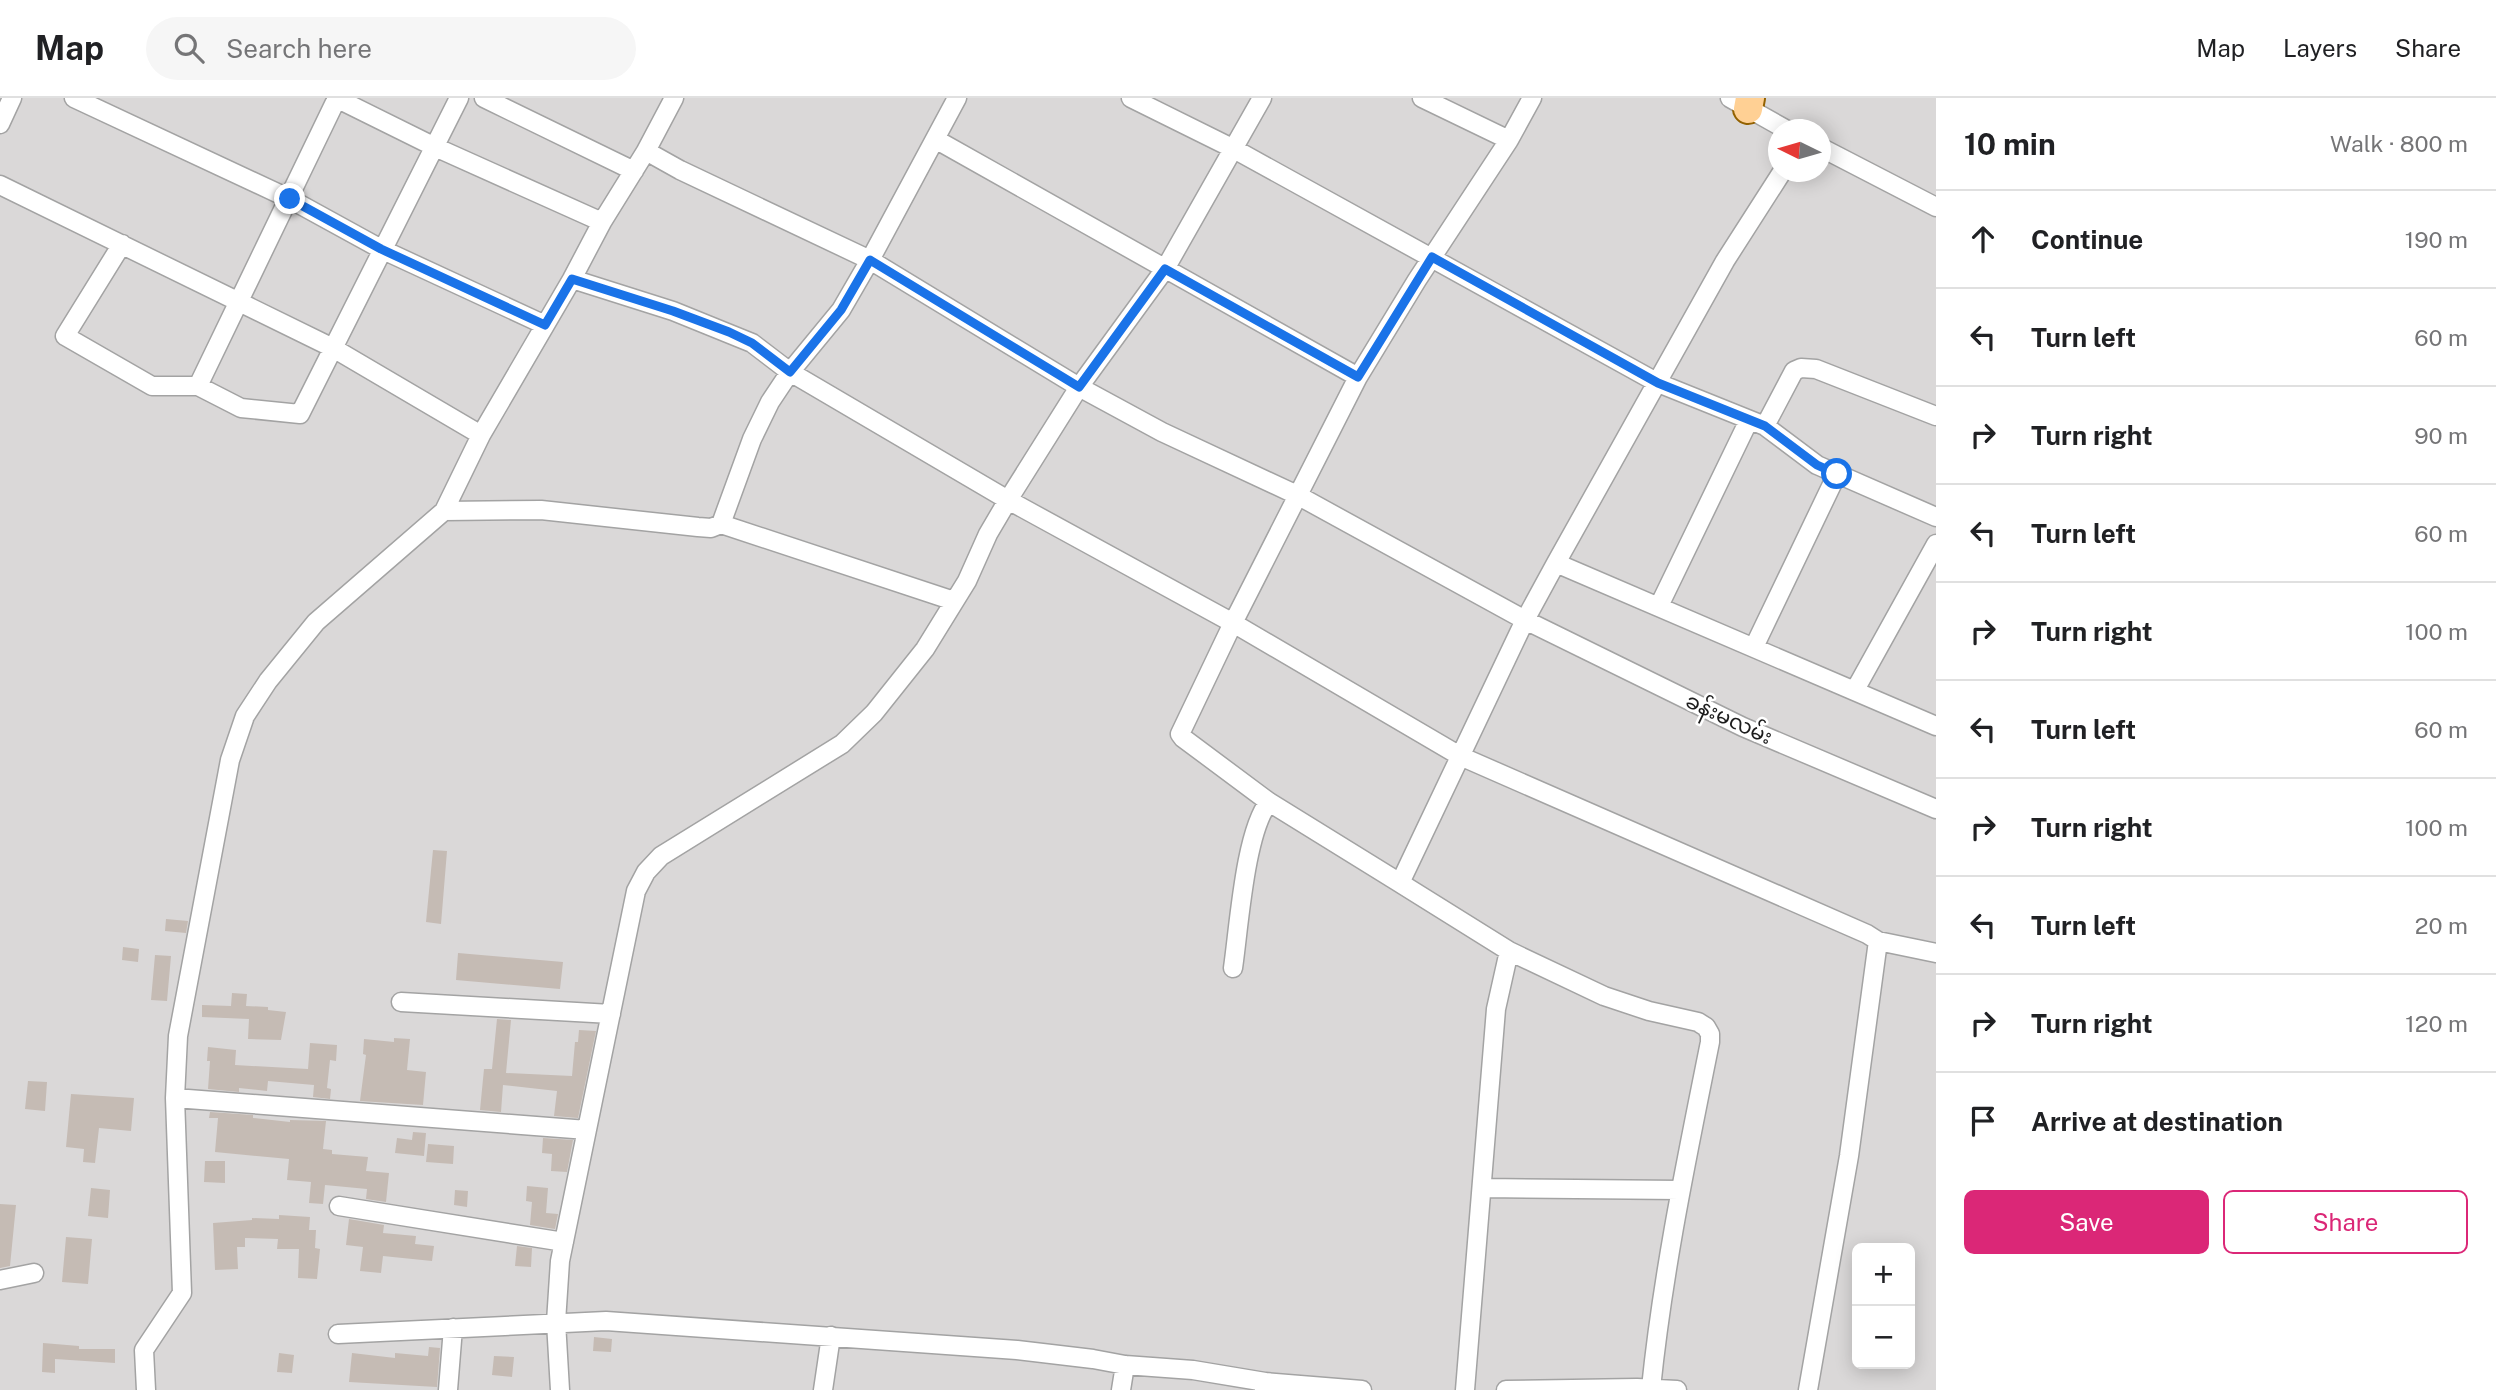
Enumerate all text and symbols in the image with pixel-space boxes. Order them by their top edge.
search box [146,17,636,80]
text: Map [35,29,104,67]
icon: search [170,29,208,67]
text: Search here [226,33,372,64]
text: Map [2196,34,2245,62]
text: Layers [2283,34,2357,62]
text: Share [2395,34,2461,62]
north arrow [1768,119,1831,182]
text: 10 min [1964,126,2056,162]
text: Walk · 800 m [2330,130,2468,157]
route end [274,183,305,214]
icon: ahead [1964,220,2002,258]
text: Continue [2031,224,2143,255]
text: 190 m [2405,226,2468,253]
icon: left [1964,318,2002,356]
text: Turn left [2031,322,2136,353]
text: 60 m [2414,324,2468,351]
icon: right [1964,416,2002,454]
text: Turn right [2031,420,2153,451]
text: 90 m [2414,422,2468,449]
route start [1821,458,1852,489]
icon: left [1964,514,2002,552]
text: Turn left [2031,518,2136,549]
text: 60 m [2414,520,2468,547]
icon: right [1964,612,2002,650]
text: Turn right [2031,616,2153,647]
text: 100 m [2405,618,2468,645]
street label: ခန်းမလမ်း [1680,685,1778,754]
icon: left [1964,710,2002,748]
text: Turn left [2031,714,2136,745]
text: 60 m [2414,716,2468,743]
icon: right [1964,808,2002,846]
text: Turn right [2031,812,2153,843]
text: 100 m [2405,814,2468,841]
icon: left [1964,906,2002,944]
text: Turn left [2031,910,2136,941]
text: 20 m [2415,912,2468,939]
icon: right [1964,1004,2002,1042]
text: Turn right [2031,1008,2153,1039]
text: 120 m [2405,1010,2468,1037]
icon: arrive [1964,1102,2002,1140]
text: Arrive at destination [2031,1106,2283,1137]
button: Save [1964,1190,2209,1254]
button: Share [2223,1190,2468,1254]
map controls [1852,1243,1915,1369]
button: + [1852,1243,1915,1306]
button: − [1852,1306,1915,1369]

